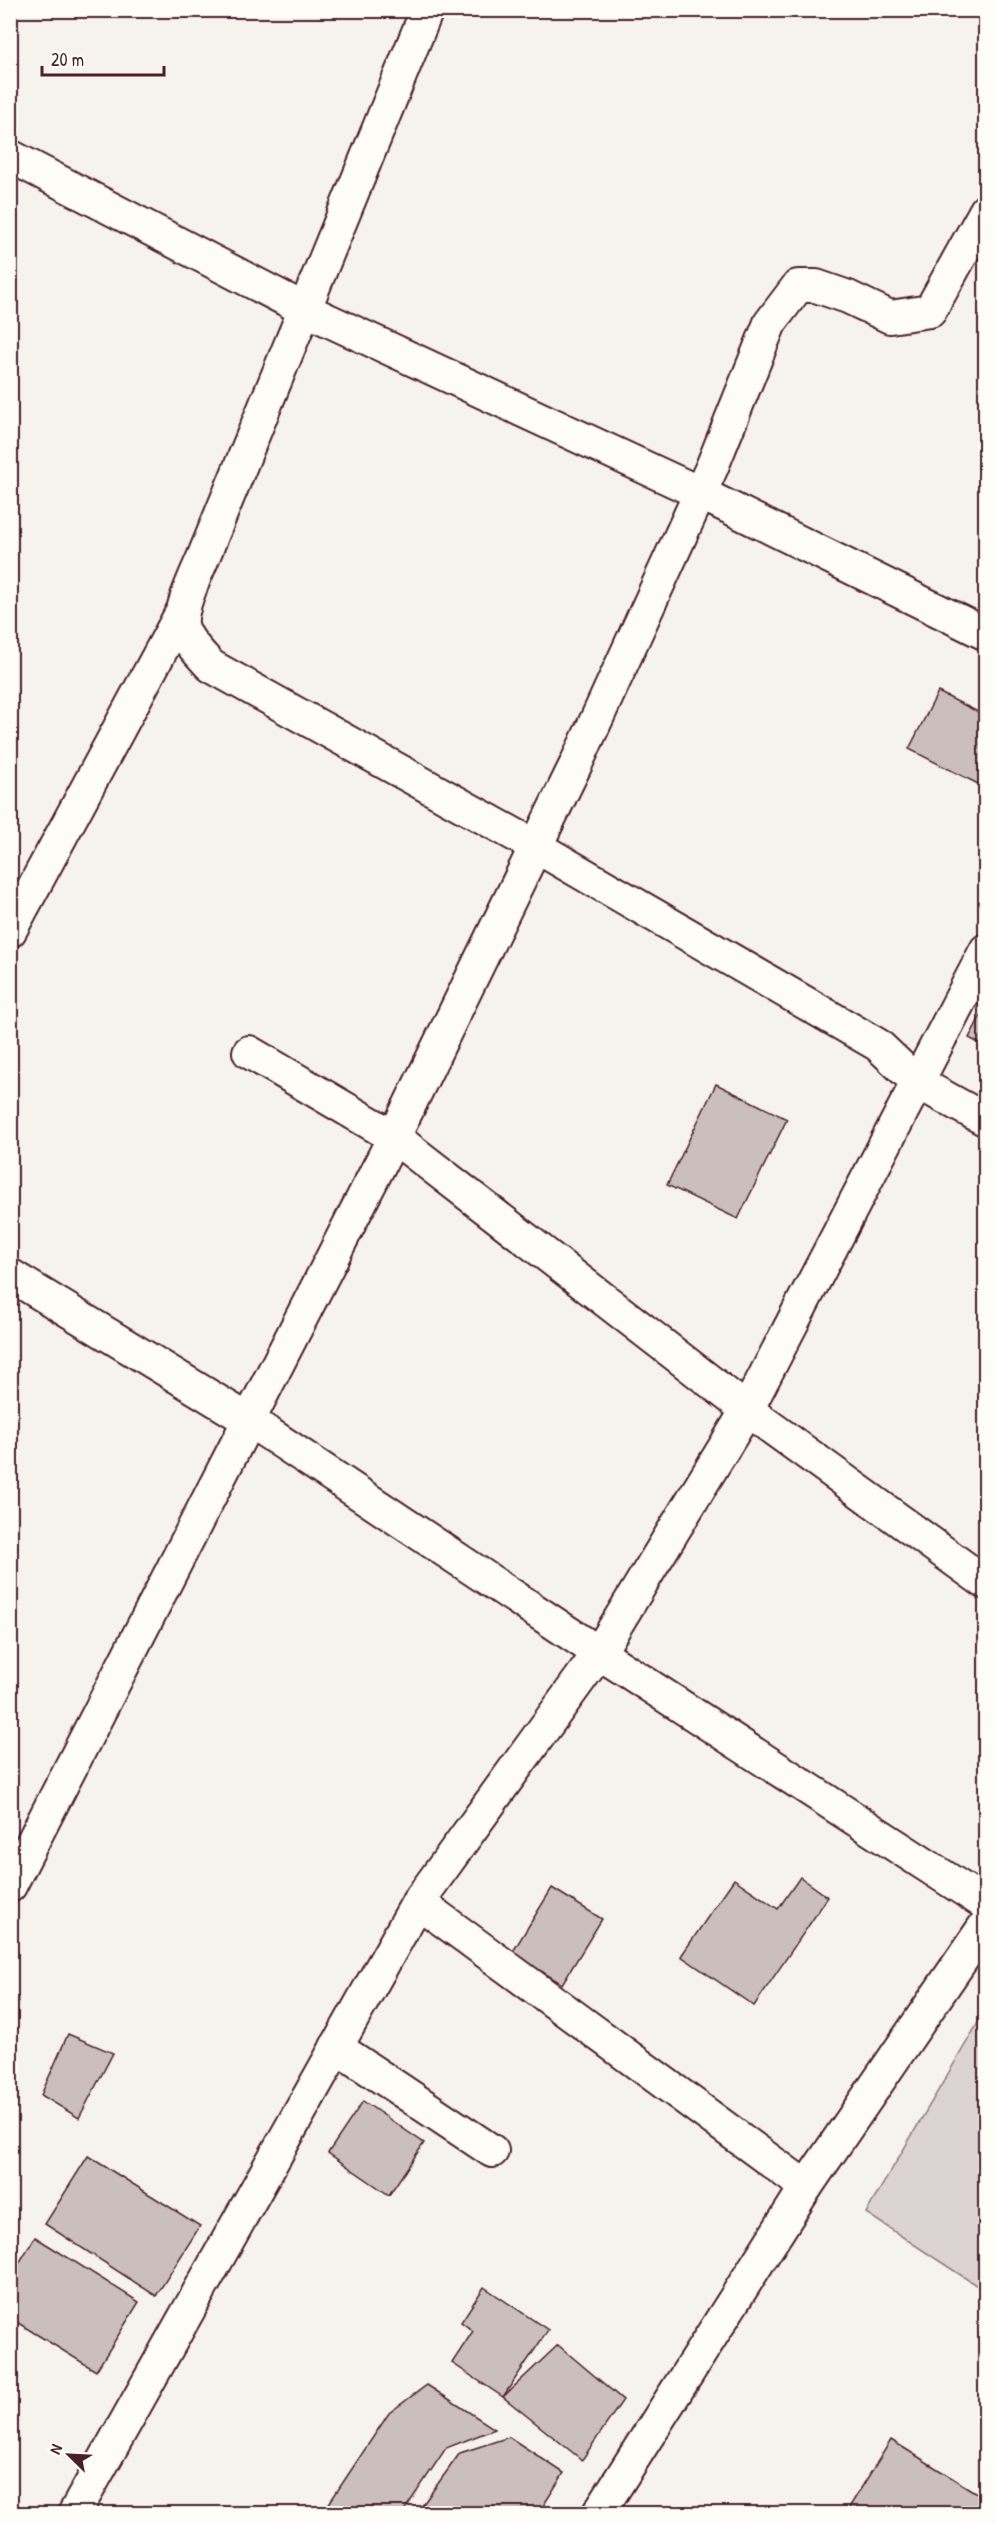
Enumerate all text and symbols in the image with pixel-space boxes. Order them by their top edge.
scale bar [42,39,164,77]
text: 20 m [51,47,84,72]
north arrow [39,2425,99,2485]
text: N [44,2440,67,2457]

